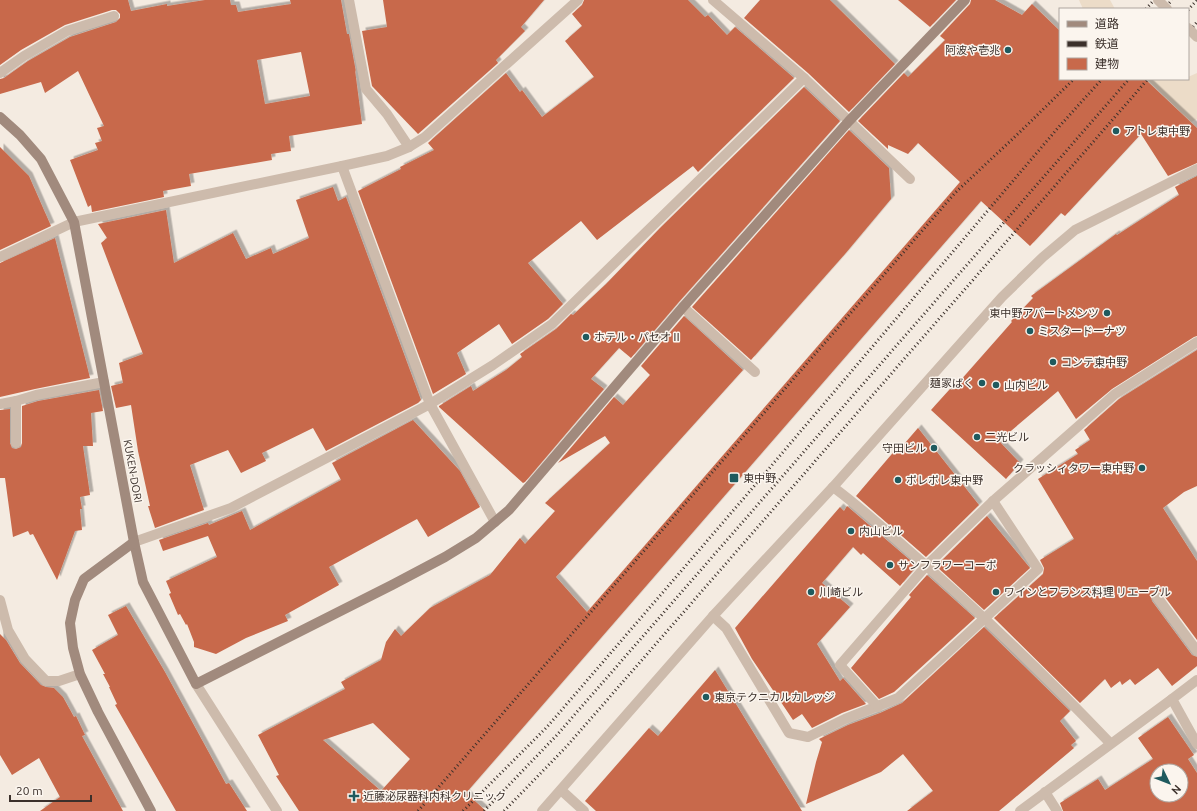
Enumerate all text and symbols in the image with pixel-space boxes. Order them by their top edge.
legend [1059,8,1189,80]
text: 道路 [1095,17,1119,30]
text: 鉄道 [1095,37,1119,50]
place label: 阿波や壱兆 [945,44,1000,56]
marker: 阿波や壱兆 [1003,45,1013,55]
text: 建物 [1095,57,1119,70]
place label: アトレ東中野 [1124,125,1190,137]
marker: アトレ東中野 [1111,126,1121,136]
place label: 東中野アパートメンツ [989,307,1099,319]
marker: 東中野アパートメンツ [1102,308,1112,318]
place label: ミスタードーナツ [1038,325,1126,337]
marker: ミスタードーナツ [1025,326,1035,336]
place label: ホテル・パセオⅡ [594,331,682,343]
marker: ホテル・パセオⅡ [581,332,591,342]
place label: コンテ東中野 [1061,356,1127,368]
marker: コンテ東中野 [1048,357,1058,367]
place label: 麺家ばく [930,377,974,389]
marker: 麺家ばく [977,378,987,388]
place label: 山内ビル [1004,379,1048,391]
marker: 山内ビル [991,380,1001,390]
place label: 二光ビル [985,431,1029,443]
marker: 二光ビル [972,432,982,442]
street label: KUKEN-DORI [122,438,144,504]
place label: 守田ビル [882,442,926,454]
marker: 守田ビル [929,443,939,453]
place label: クラッシィタワー東中野 [1013,462,1134,474]
marker: クラッシィタワー東中野 [1137,463,1147,473]
marker: 東中野 [728,472,740,484]
place label: 東中野 [743,472,776,484]
place label: ポレポレ東中野 [906,474,983,486]
marker: ポレポレ東中野 [893,475,903,485]
place label: 内山ビル [859,525,903,537]
marker: 内山ビル [846,526,856,536]
place label: サンフラワーコーポ [898,559,997,571]
marker: サンフラワーコーポ [885,560,895,570]
place label: 川崎ビル [819,586,863,598]
place label: ワインとフランス料理 リエーブル [1004,586,1171,598]
marker: 川崎ビル [806,587,816,597]
marker: ワインとフランス料理 リエーブル [991,587,1001,597]
place label: 東京テクニカルカレッジ [714,691,835,703]
marker: 東京テクニカルカレッジ [701,692,711,702]
north arrow [1149,763,1189,803]
scale bar [10,777,91,803]
text: N [1169,783,1184,797]
text: 20 m [16,784,43,797]
marker: 近藤泌尿器科内科クリニック [348,790,360,802]
place label: 近藤泌尿器科内科クリニック [363,790,506,802]

